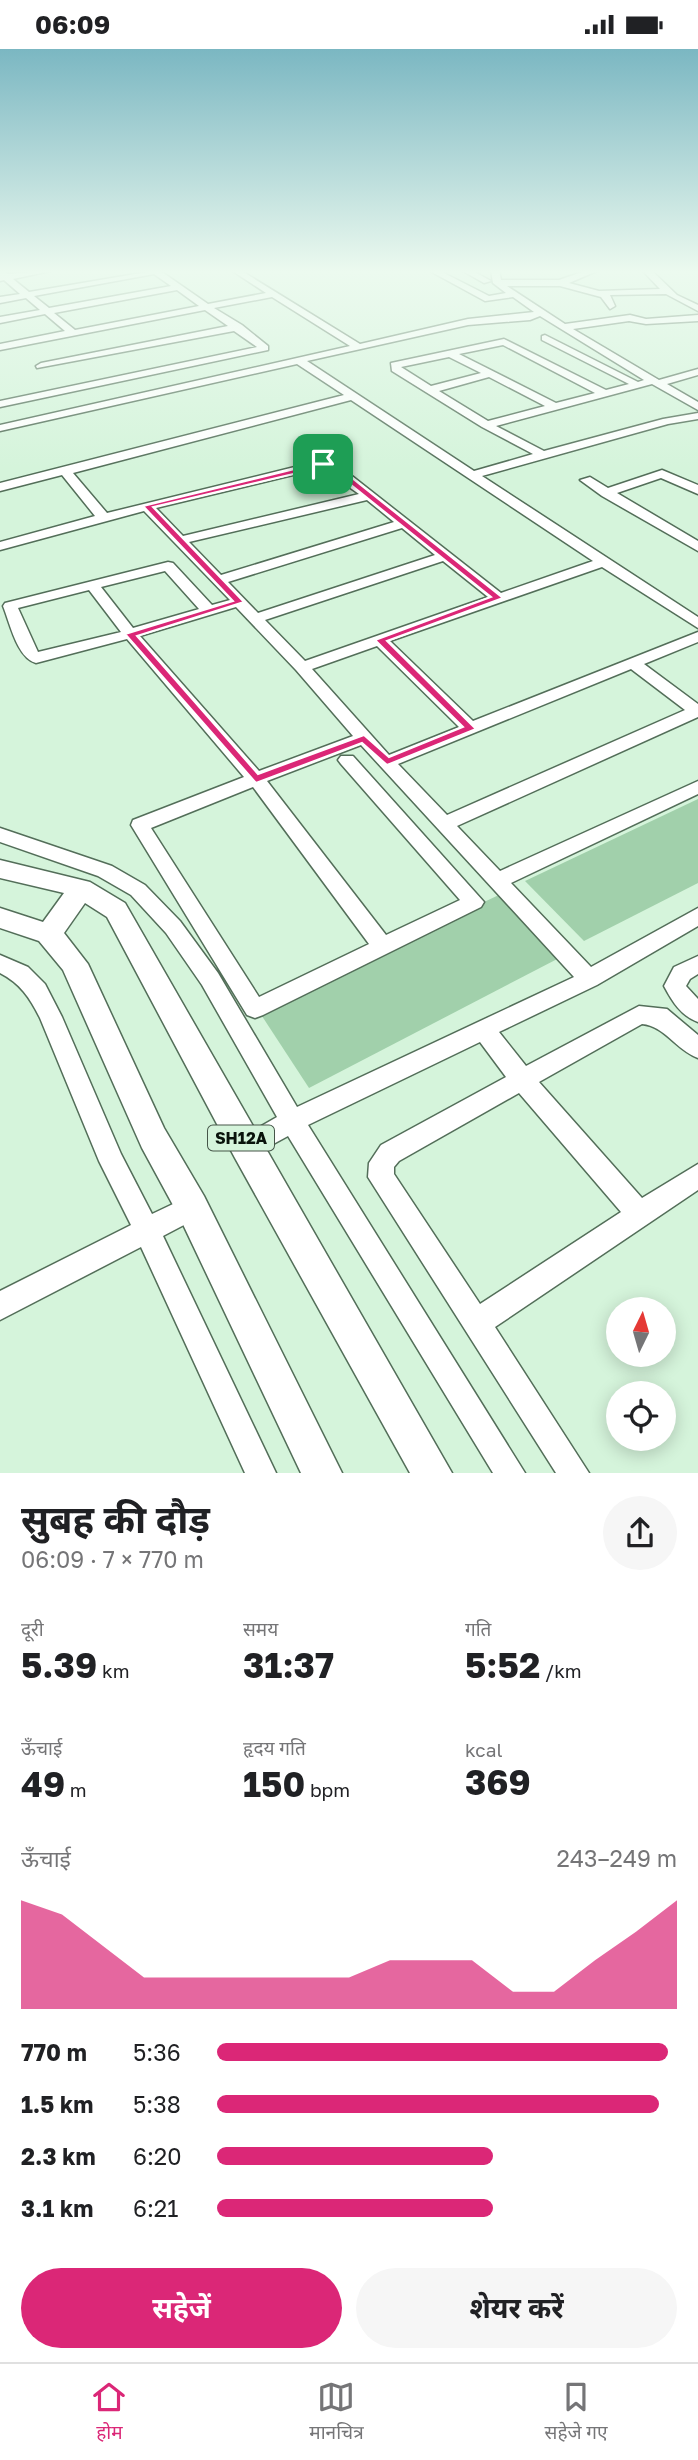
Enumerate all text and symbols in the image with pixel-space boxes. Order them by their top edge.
text: 06:09 [35,9,110,40]
pin [293,434,353,494]
icon: arrive [304,445,342,483]
road number: SH12A [208,1126,274,1151]
north arrow [606,1297,676,1367]
map controls [606,1297,676,1451]
button: locate [606,1381,676,1451]
text: सुबह की दौड़ [21,1496,210,1541]
button: share [603,1496,677,1570]
text: 06:09 · 7 × 770 m [21,1545,204,1573]
text: दूरी [21,1617,44,1640]
text: समय [243,1617,278,1640]
text: गति [465,1617,491,1640]
text: 5.39 [21,1644,97,1686]
text: 31:37 [243,1644,334,1686]
text: 5:52 [465,1644,540,1686]
text: km [97,1659,129,1682]
text: /km [540,1659,582,1682]
text: ऊँचाई [21,1736,62,1759]
text: हृदय गति [243,1736,306,1759]
text: kcal [465,1738,503,1761]
text: 369 [465,1761,531,1803]
text: 49 [21,1763,65,1805]
text: 150 [243,1763,305,1805]
text: m [65,1778,87,1801]
text: bpm [305,1778,350,1801]
text: ऊँचाई [21,1844,71,1872]
text: 243–249 m [557,1844,677,1872]
text: 770 m [21,2038,87,2066]
text: 5:36 [133,2038,181,2066]
text: 1.5 km [21,2090,93,2118]
text: 5:38 [133,2090,181,2118]
text: 2.3 km [21,2142,96,2170]
text: 6:20 [133,2142,181,2170]
text: 3.1 km [21,2194,93,2222]
text: 6:21 [133,2194,178,2222]
button: सहेजें [21,2268,342,2348]
button: शेयर करें [356,2268,677,2348]
tab: होम [90,2378,128,2447]
tab: मानचित्र [309,2378,364,2447]
tab: सहेजे गए [545,2378,608,2447]

